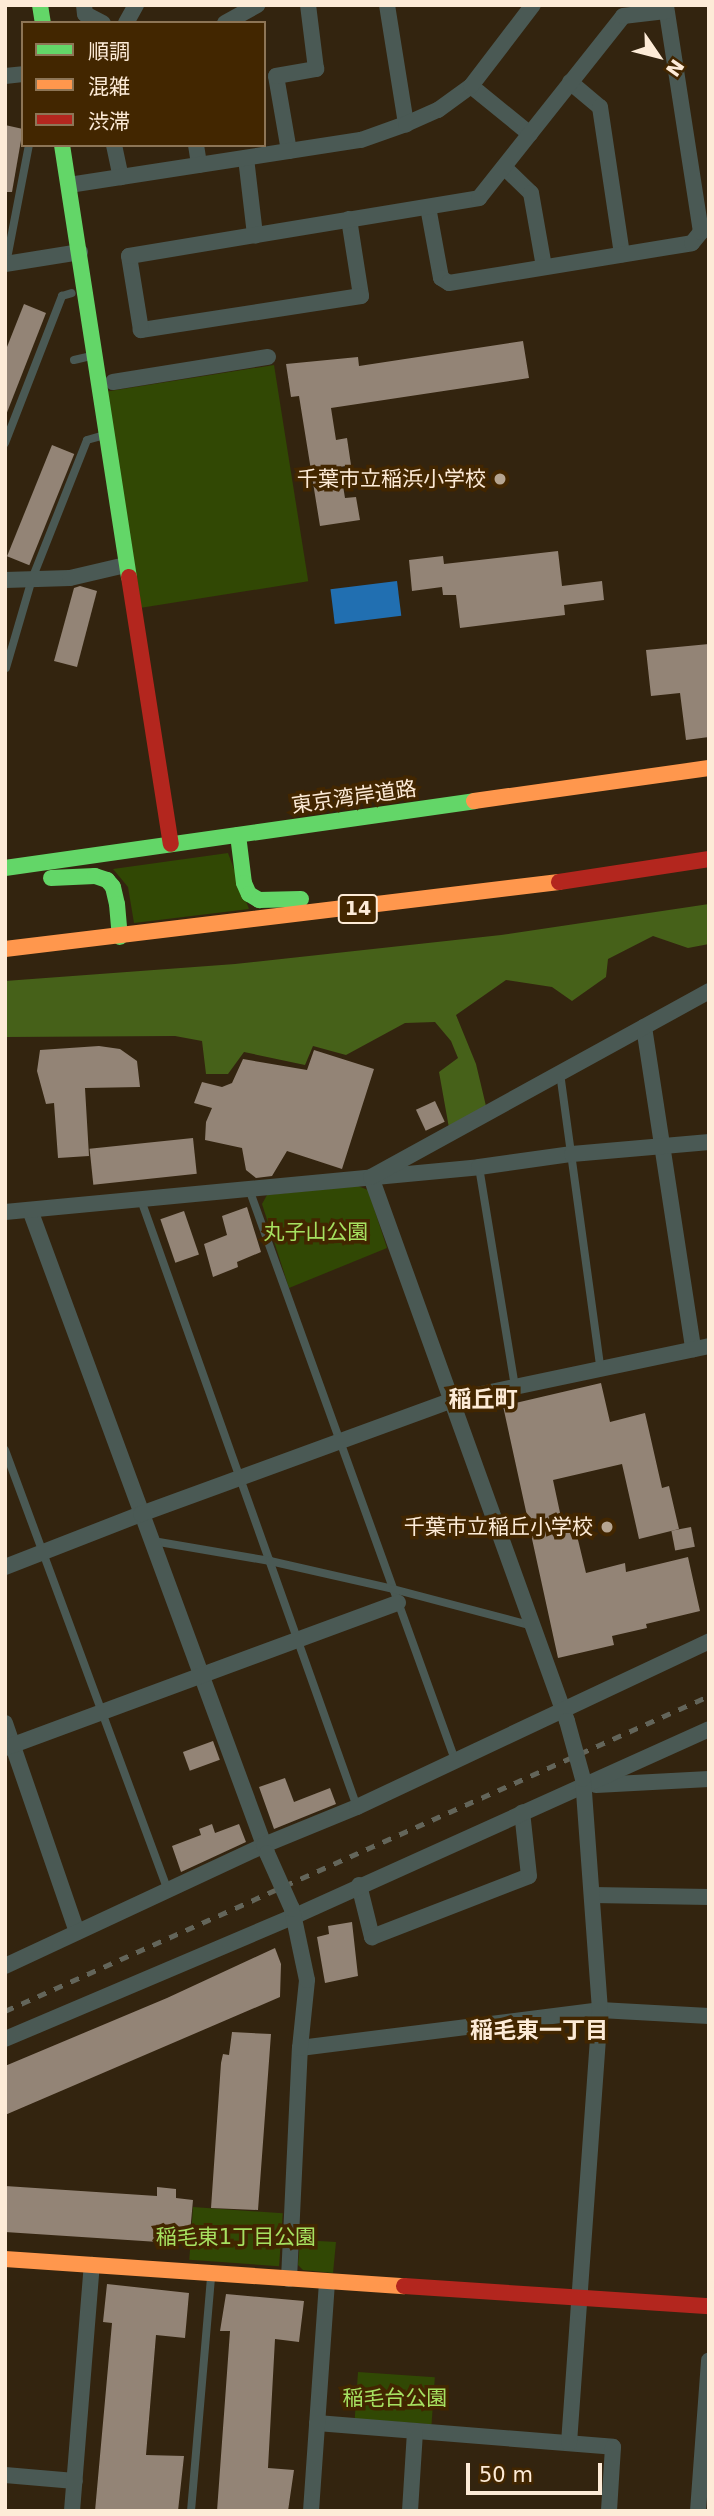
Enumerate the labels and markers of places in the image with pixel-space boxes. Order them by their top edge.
place label: 千葉市立稲浜小学校 [297,466,486,492]
marker: 千葉市立稲浜小学校 [492,471,508,487]
place label: 千葉市立稲丘小学校 [404,1514,593,1540]
marker: 千葉市立稲丘小学校 [599,1519,615,1535]

